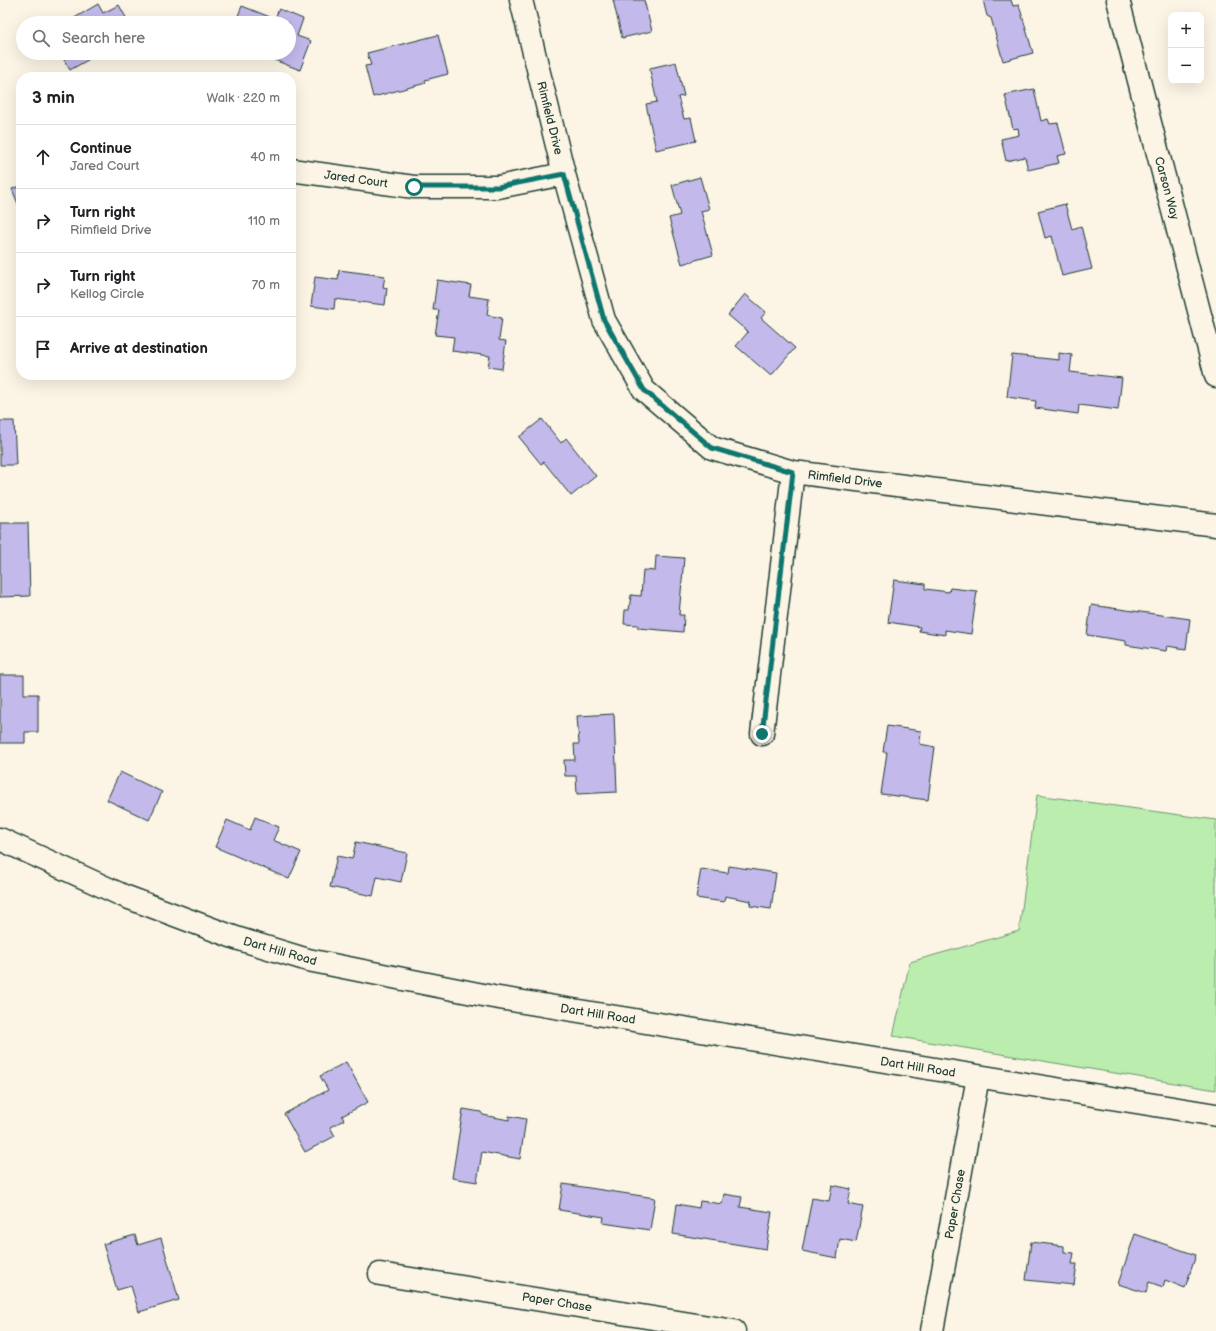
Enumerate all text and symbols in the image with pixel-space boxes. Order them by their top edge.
map controls [1168,12,1204,84]
button: + [1168,12,1204,48]
search box [16,16,296,60]
icon: search [30,27,52,49]
text: Search here [62,29,145,48]
button: − [1168,48,1204,84]
street label: Rimfield Drive [533,80,566,156]
text: 3 min [32,88,75,108]
text: Walk · 220 m [207,90,280,106]
text: Continue [70,139,132,158]
icon: ahead [32,146,54,168]
text: 40 m [250,149,280,165]
street label: Carson Way [1151,155,1182,222]
text: Jared Court [70,158,140,174]
street label: Jared Court [323,168,389,191]
route start [405,178,423,196]
text: Turn right [70,203,135,222]
icon: right [32,210,54,232]
text: 110 m [248,213,280,229]
text: Rimfield Drive [70,222,151,238]
text: Turn right [70,267,135,286]
icon: right [32,274,54,296]
text: 70 m [252,277,280,293]
text: Kellog Circle [70,286,144,302]
icon: arrive [32,338,54,360]
text: Arrive at destination [70,339,208,358]
street label: Rimfield Drive [807,467,883,492]
route end [753,725,771,743]
street label: Dart Hill Road [241,934,319,969]
street label: Dart Hill Road [559,1001,637,1028]
street label: Dart Hill Road [879,1054,957,1081]
street label: Paper Chase [942,1168,969,1240]
street label: Paper Chase [521,1290,593,1315]

